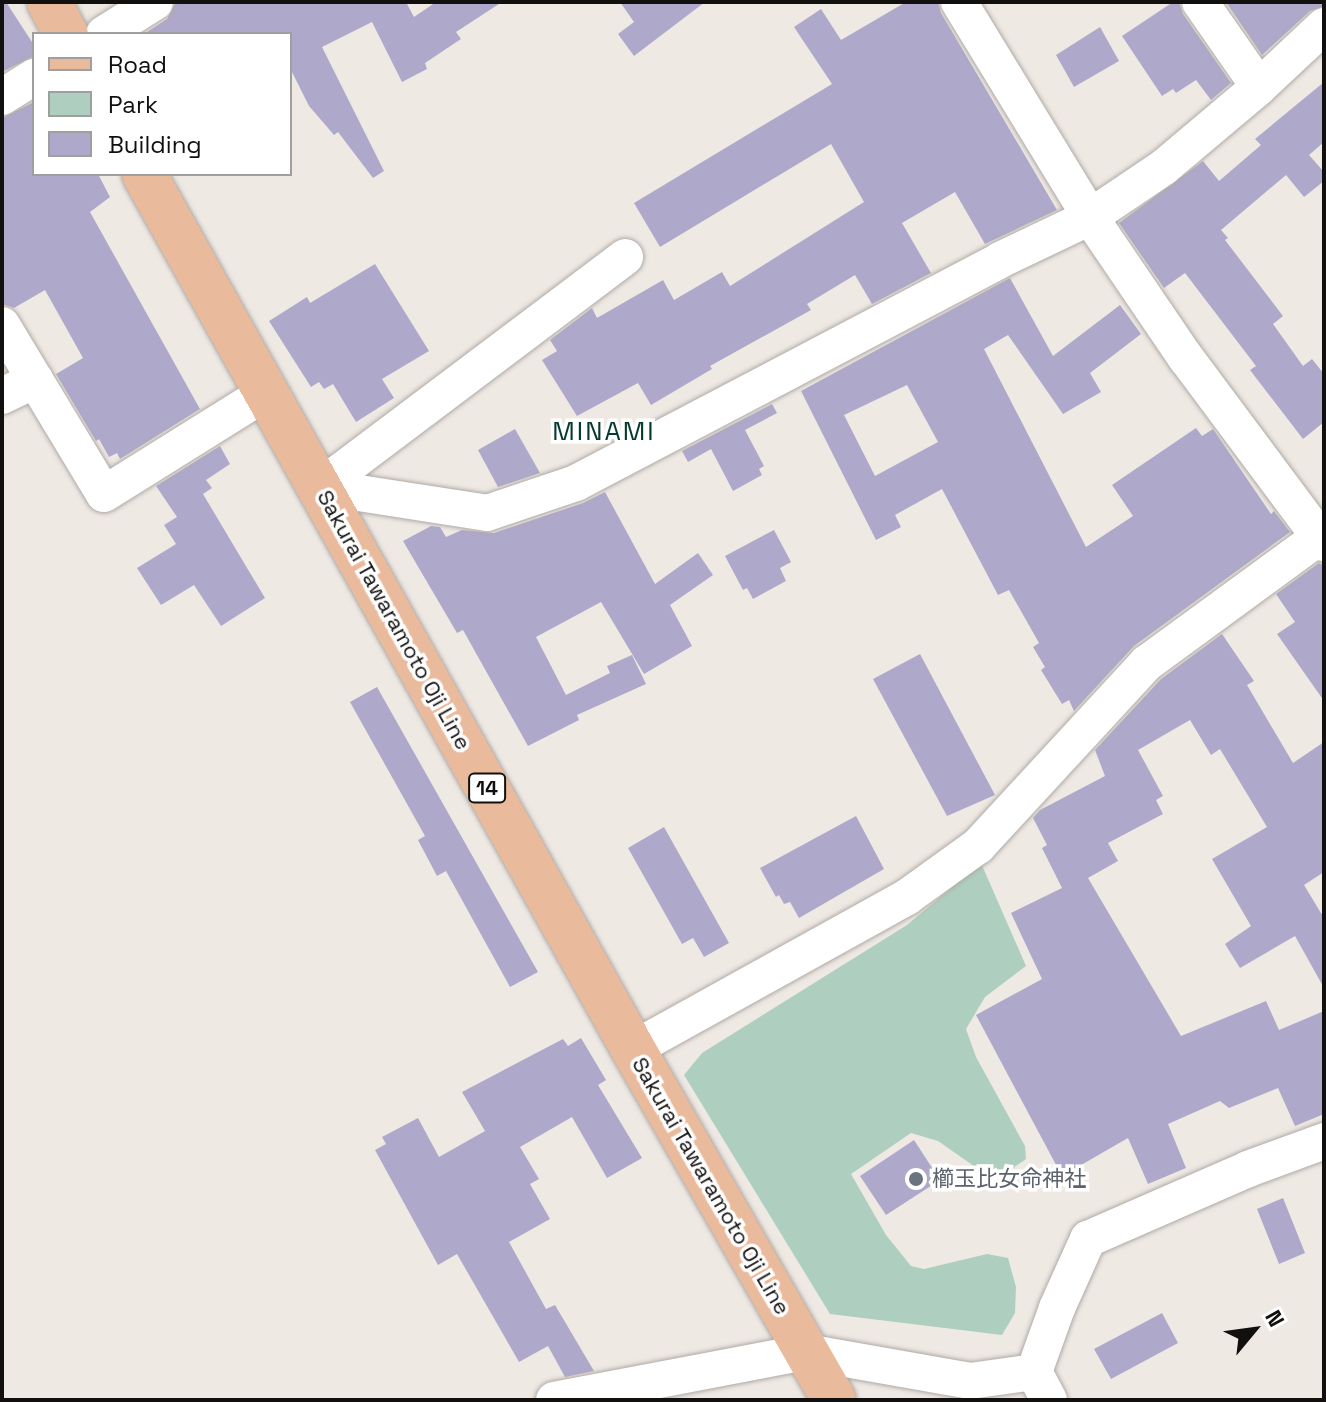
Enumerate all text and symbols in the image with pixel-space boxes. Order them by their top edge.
legend [32,32,292,176]
text: Road [108,49,167,80]
text: Park [108,89,158,120]
text: Building [108,129,202,160]
district label: MINAMI [552,416,656,448]
street label: Sakurai Tawaramoto Oji Line [311,485,477,755]
road number: 14 [467,772,507,804]
street label: Sakurai Tawaramoto Oji Line [626,1052,796,1320]
place label: 櫛玉比女命神社 [932,1166,1086,1192]
marker: 櫛玉比女命神社 [907,1170,925,1188]
north arrow [1214,1290,1294,1370]
text: N [1259,1305,1291,1332]

